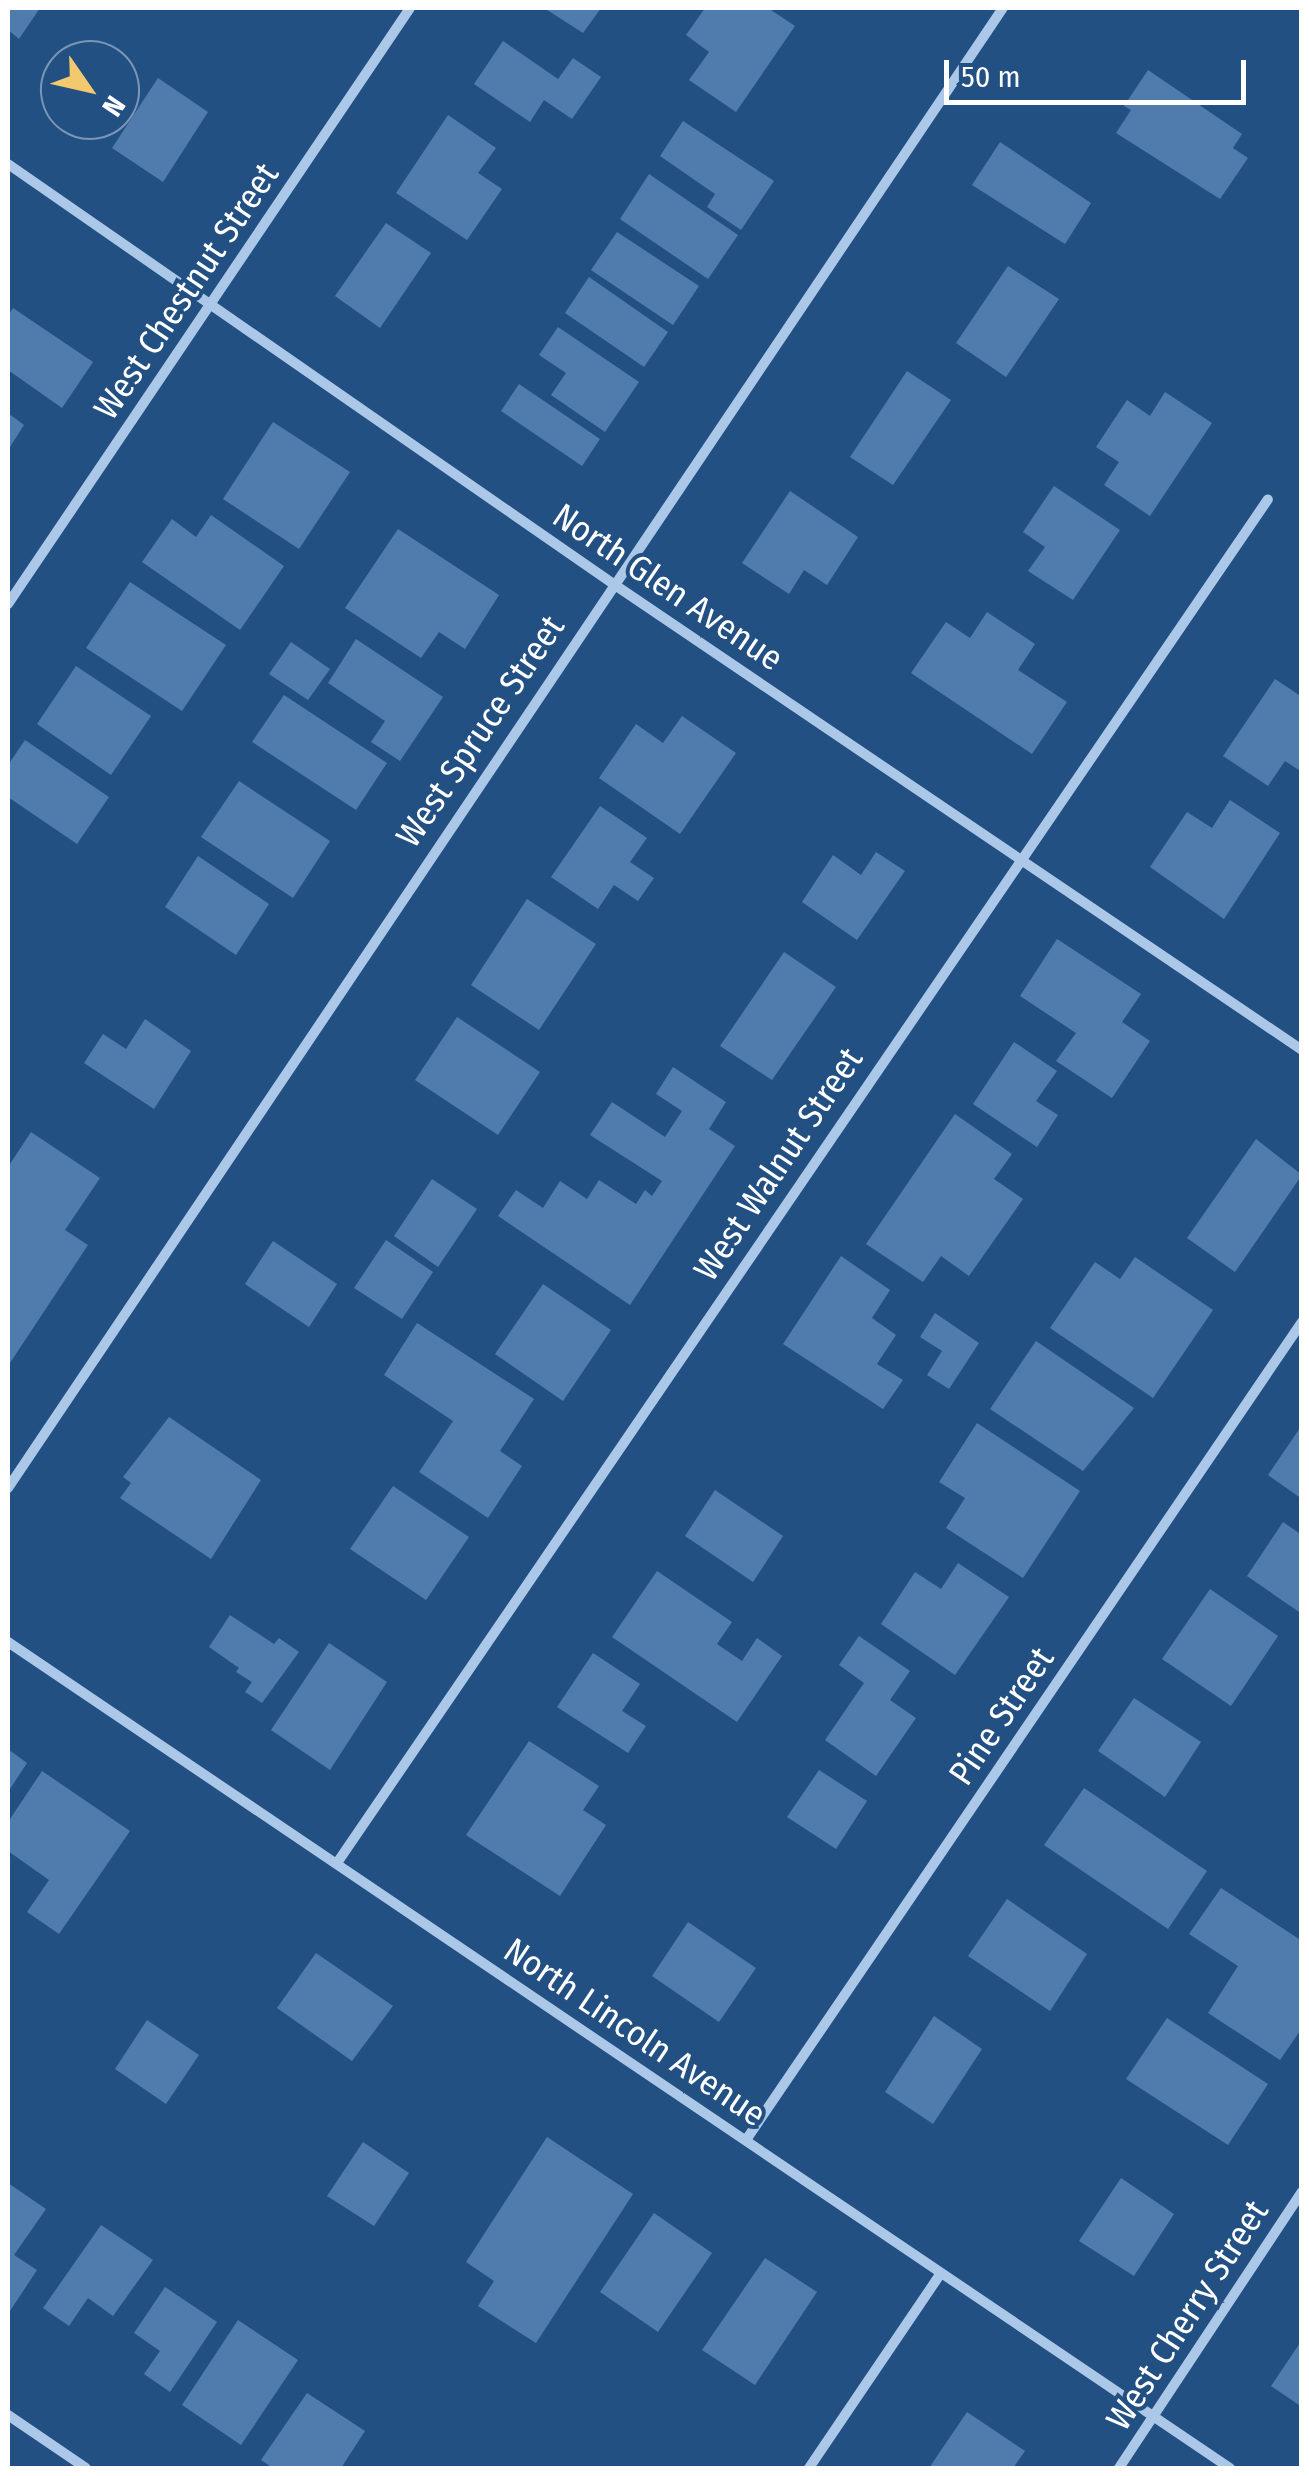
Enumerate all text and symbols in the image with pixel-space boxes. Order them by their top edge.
north arrow [40,40,140,140]
scale bar [949,40,1252,102]
text: 50 m [961,59,1021,95]
text: N [95,90,132,122]
street label: West Chestnut Street [85,155,287,427]
street label: North Glen Avenue [545,495,791,679]
street label: West Spruce Street [387,607,573,855]
street label: West Walnut Street [685,1040,871,1288]
street label: Pine Street [940,1639,1062,1793]
street label: North Lincoln Avenue [496,1929,774,2135]
street label: West Cherry Street [1097,2192,1277,2438]

